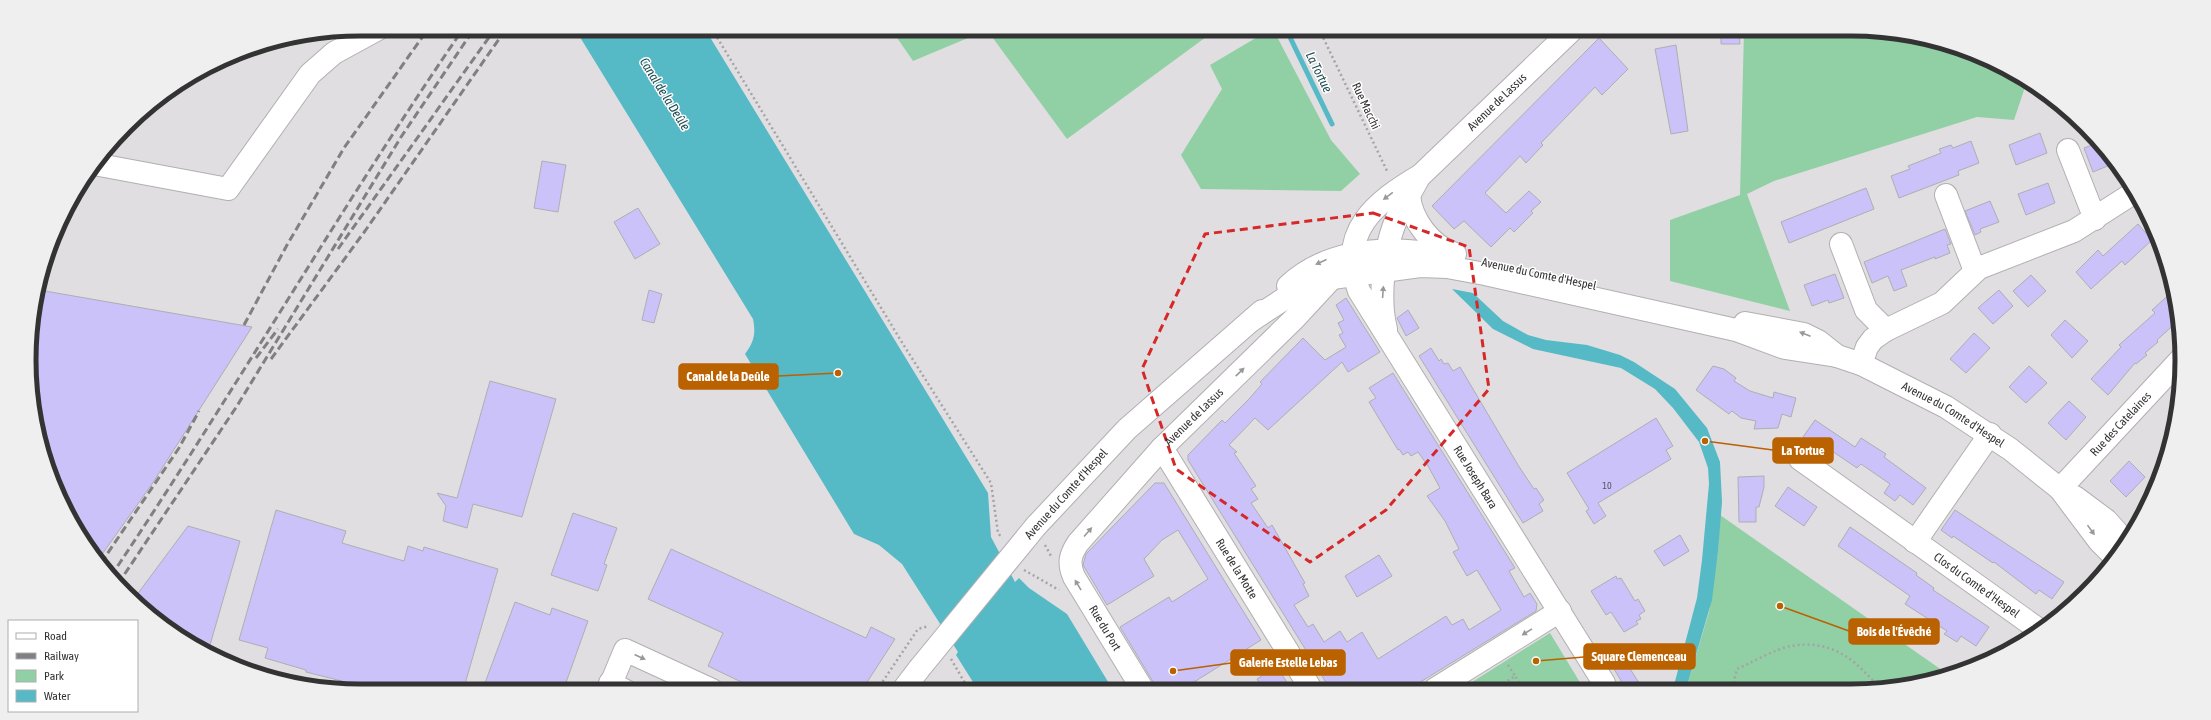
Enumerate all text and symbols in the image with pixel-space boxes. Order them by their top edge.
water label: La Tortue [1303,49,1335,95]
water label: Canal de la Deûle [637,55,693,133]
street label: Avenue de Lassus [1465,70,1529,134]
street label: Rue Macchi [1349,80,1383,132]
one-way arrow [1383,191,1394,200]
street label: Avenue du Comte d'Hespel [1480,255,1598,293]
one-way arrow [1315,260,1327,266]
one-way arrow [1380,286,1387,298]
one-way arrow [1798,331,1810,337]
callout: Canal de la Deûle [679,364,778,389]
one-way arrow [1235,367,1245,377]
text: Canal de la Deûle [686,369,770,384]
street label: Avenue du Comte d'Hespel [1900,379,2008,451]
street label: Avenue de Lassus [1162,385,1226,449]
street label: Rue des Catelaines [2087,389,2154,459]
callout: La Tortue [1773,438,1833,463]
street label: Rue Joseph Bara [1451,443,1500,511]
text: La Tortue [1781,443,1825,458]
street label: Avenue du Comte d'Hespel [1022,445,1111,542]
house number: 10 [1602,480,1612,491]
one-way arrow [2087,525,2095,536]
one-way arrow [1084,526,1093,537]
street label: Rue de la Motte [1213,536,1261,601]
street label: Clos du Comte d'Hespel [1931,550,2023,621]
one-way arrow [1075,579,1082,591]
street label: Rue du Port [1086,603,1124,654]
callout: Bois de l'Évêché [1849,619,1939,644]
legend [8,620,138,712]
text: Bois de l'Évêché [1857,624,1931,639]
one-way arrow [1522,628,1532,636]
text: Road [44,629,67,643]
callout: Square Clemenceau [1584,644,1695,669]
text: Railway [44,649,79,663]
text: Square Clemenceau [1591,649,1687,664]
callout: Galerie Estelle Lebas [1231,650,1345,675]
one-way arrow [635,654,646,660]
text: Galerie Estelle Lebas [1239,655,1338,670]
text: Park [44,669,65,683]
text: Water [44,689,71,703]

